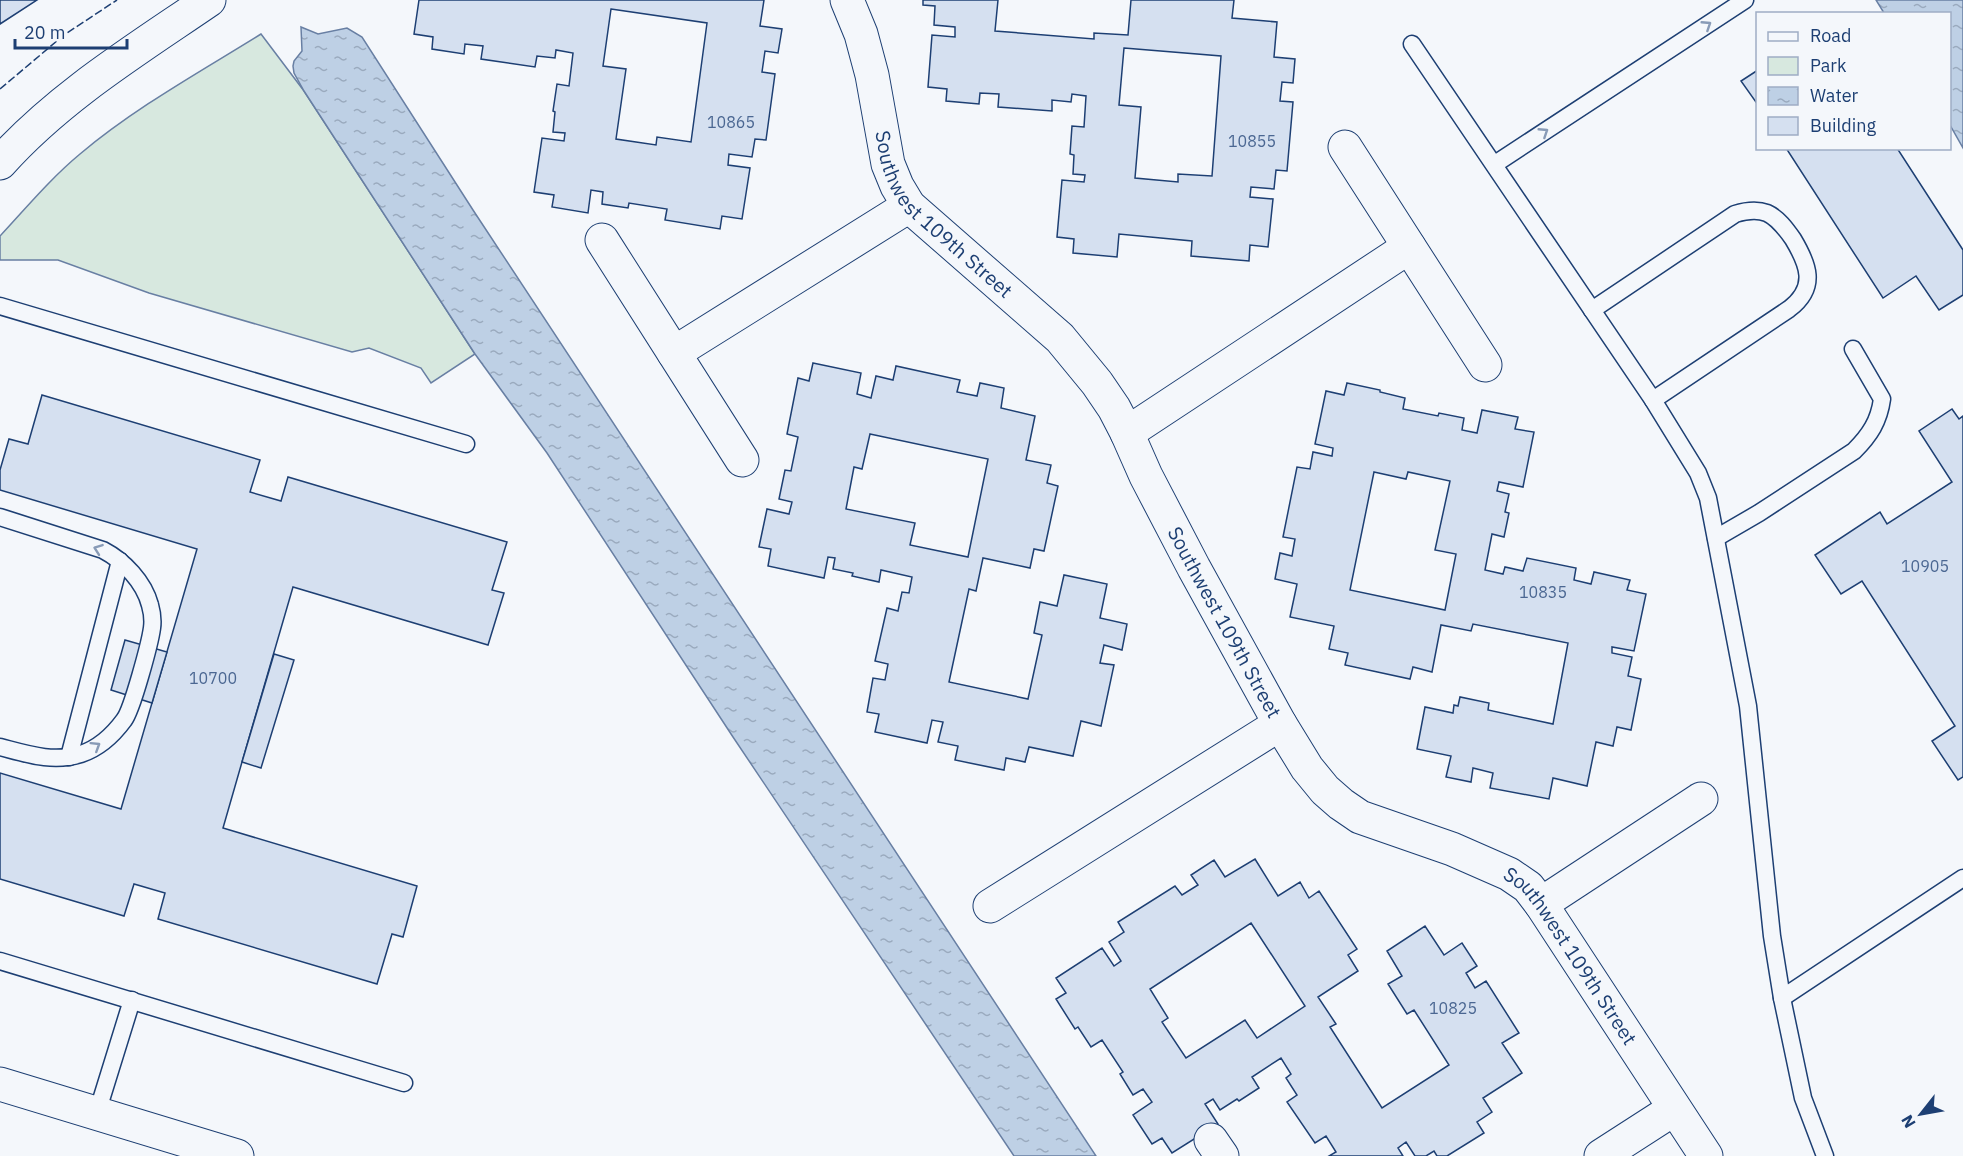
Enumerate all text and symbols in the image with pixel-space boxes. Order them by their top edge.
scale bar [15,12,128,50]
legend [1756,12,1951,150]
text: 20 m [24,21,66,44]
one-way arrow [1700,21,1711,32]
text: Road [1810,24,1851,47]
text: Park [1810,54,1847,77]
text: Water [1810,84,1859,107]
house number: 10865 [707,112,755,132]
text: Building [1810,114,1877,137]
street label: Southwest 109th Street [869,128,1019,304]
one-way arrow [1537,129,1548,140]
house number: 10855 [1228,131,1276,151]
street label: Southwest 109th Street [1162,522,1288,723]
one-way arrow [93,544,104,557]
house number: 10905 [1901,556,1949,576]
house number: 10835 [1519,582,1567,602]
house number: 10700 [189,668,237,688]
one-way arrow [90,741,100,753]
street label: Southwest 109th Street [1498,860,1644,1050]
house number: 10825 [1429,998,1477,1018]
north arrow [1891,1084,1951,1144]
text: N [1897,1112,1920,1132]

